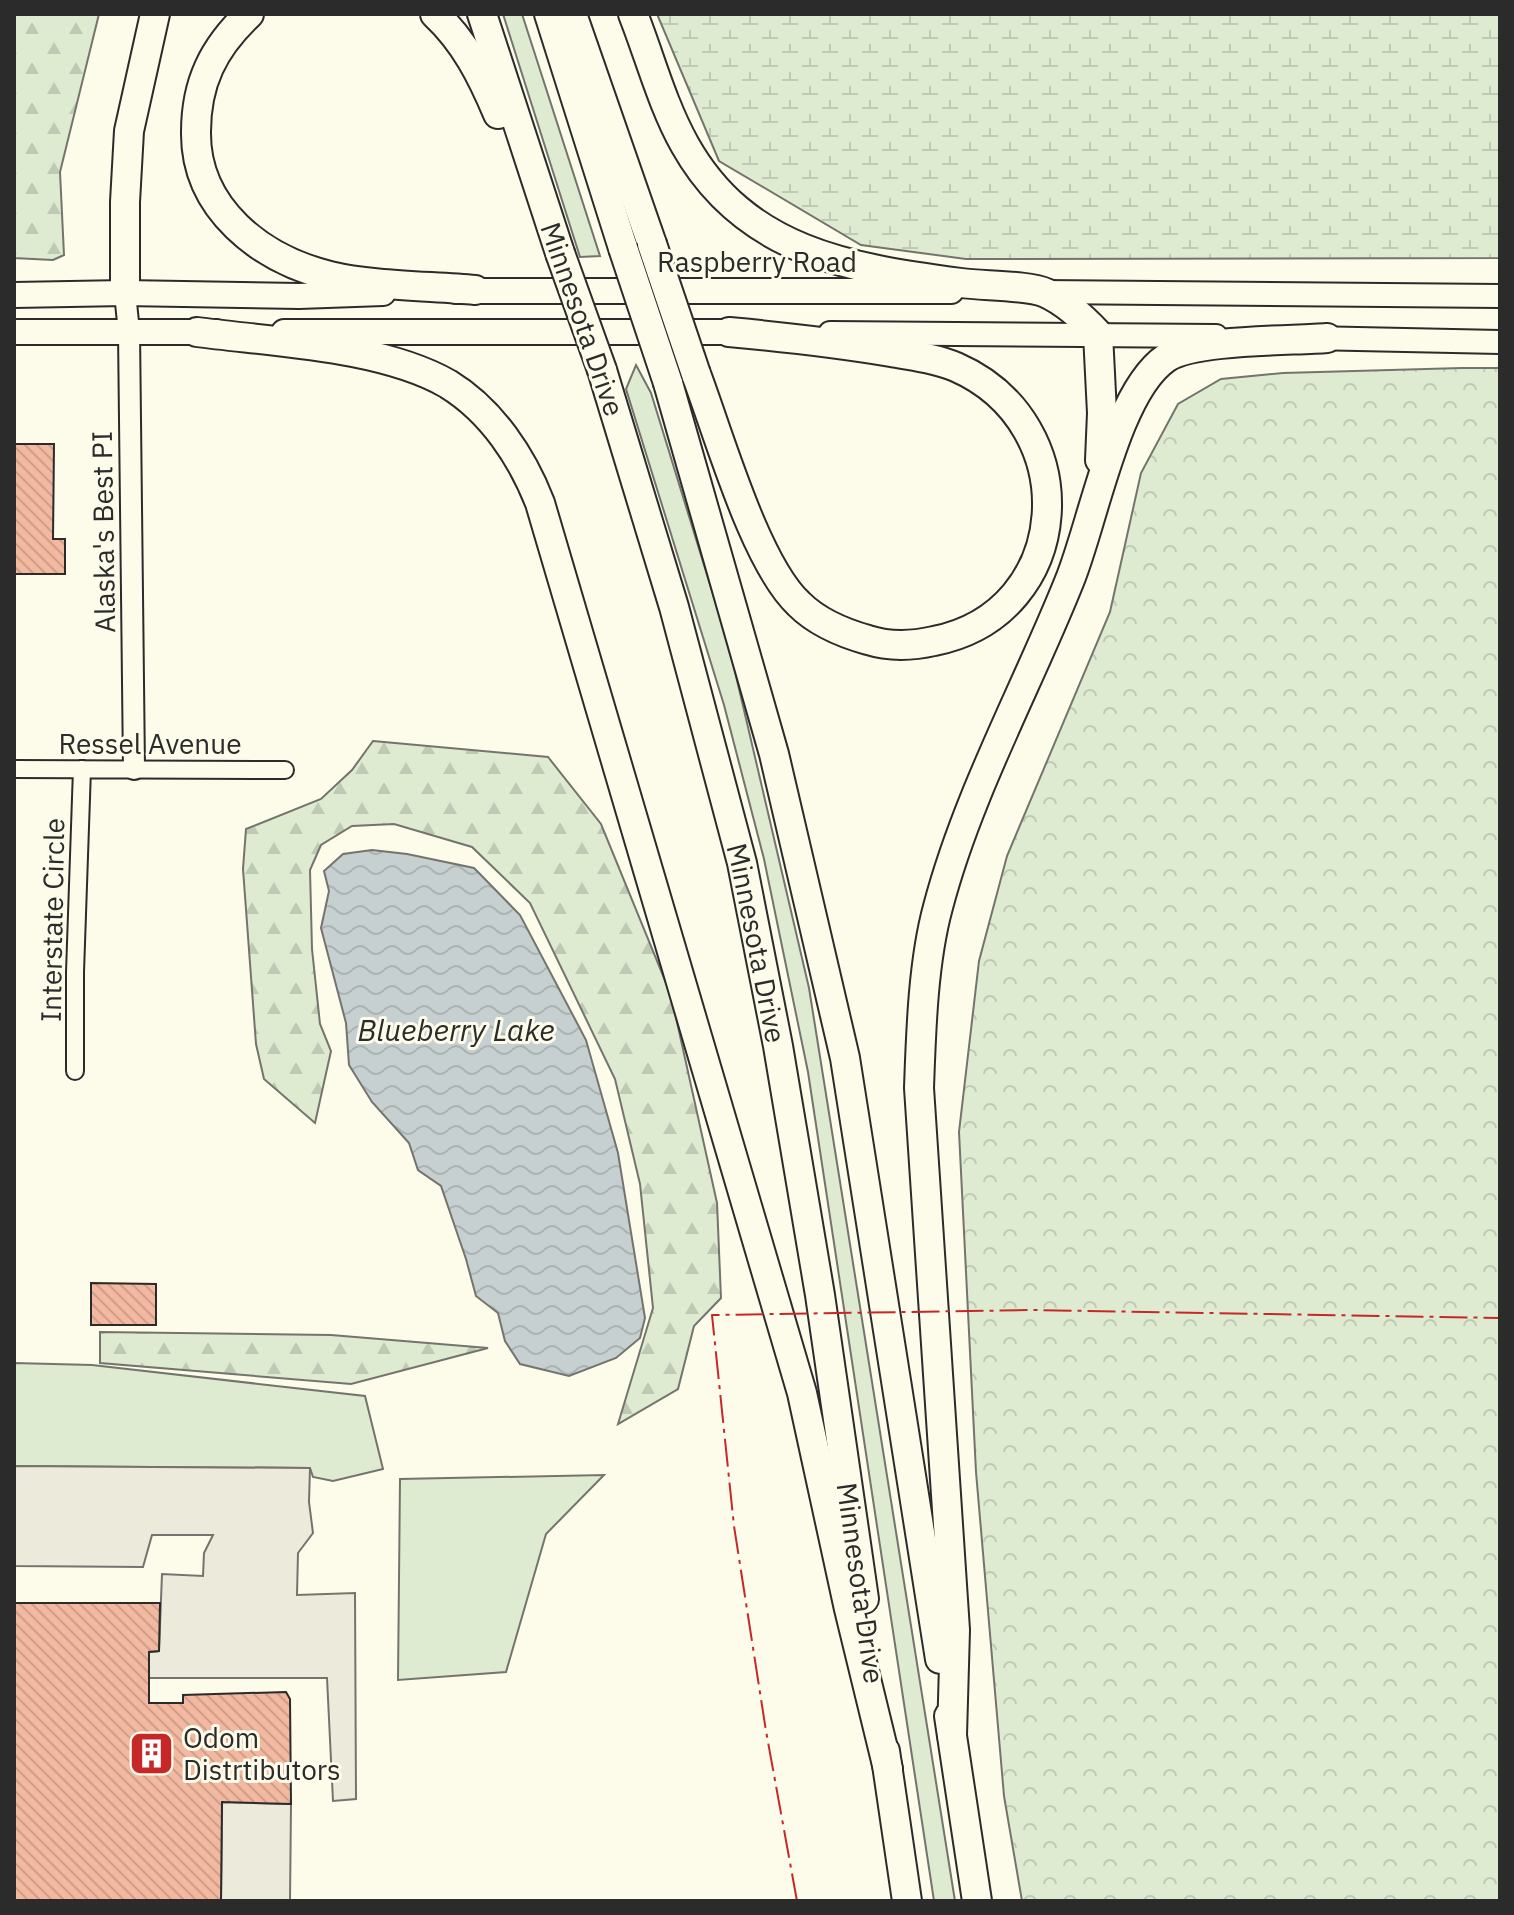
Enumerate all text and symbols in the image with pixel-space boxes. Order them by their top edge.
street label: Minnesota Drive [533,217,633,421]
street label: Raspberry Road [657,243,857,280]
street label: Alaska's Best PI [83,431,123,633]
street label: Ressel Avenue [58,725,242,762]
street label: Interstate Circle [32,818,72,1022]
street label: Minnesota Drive [719,839,795,1046]
water label: Blueberry Lake [357,1010,555,1049]
street label: Minnesota Drive [829,1480,893,1686]
place label: Odom Distrtibutors [183,1719,341,1788]
building icon: Odom Distrtibutors [128,1729,176,1777]

